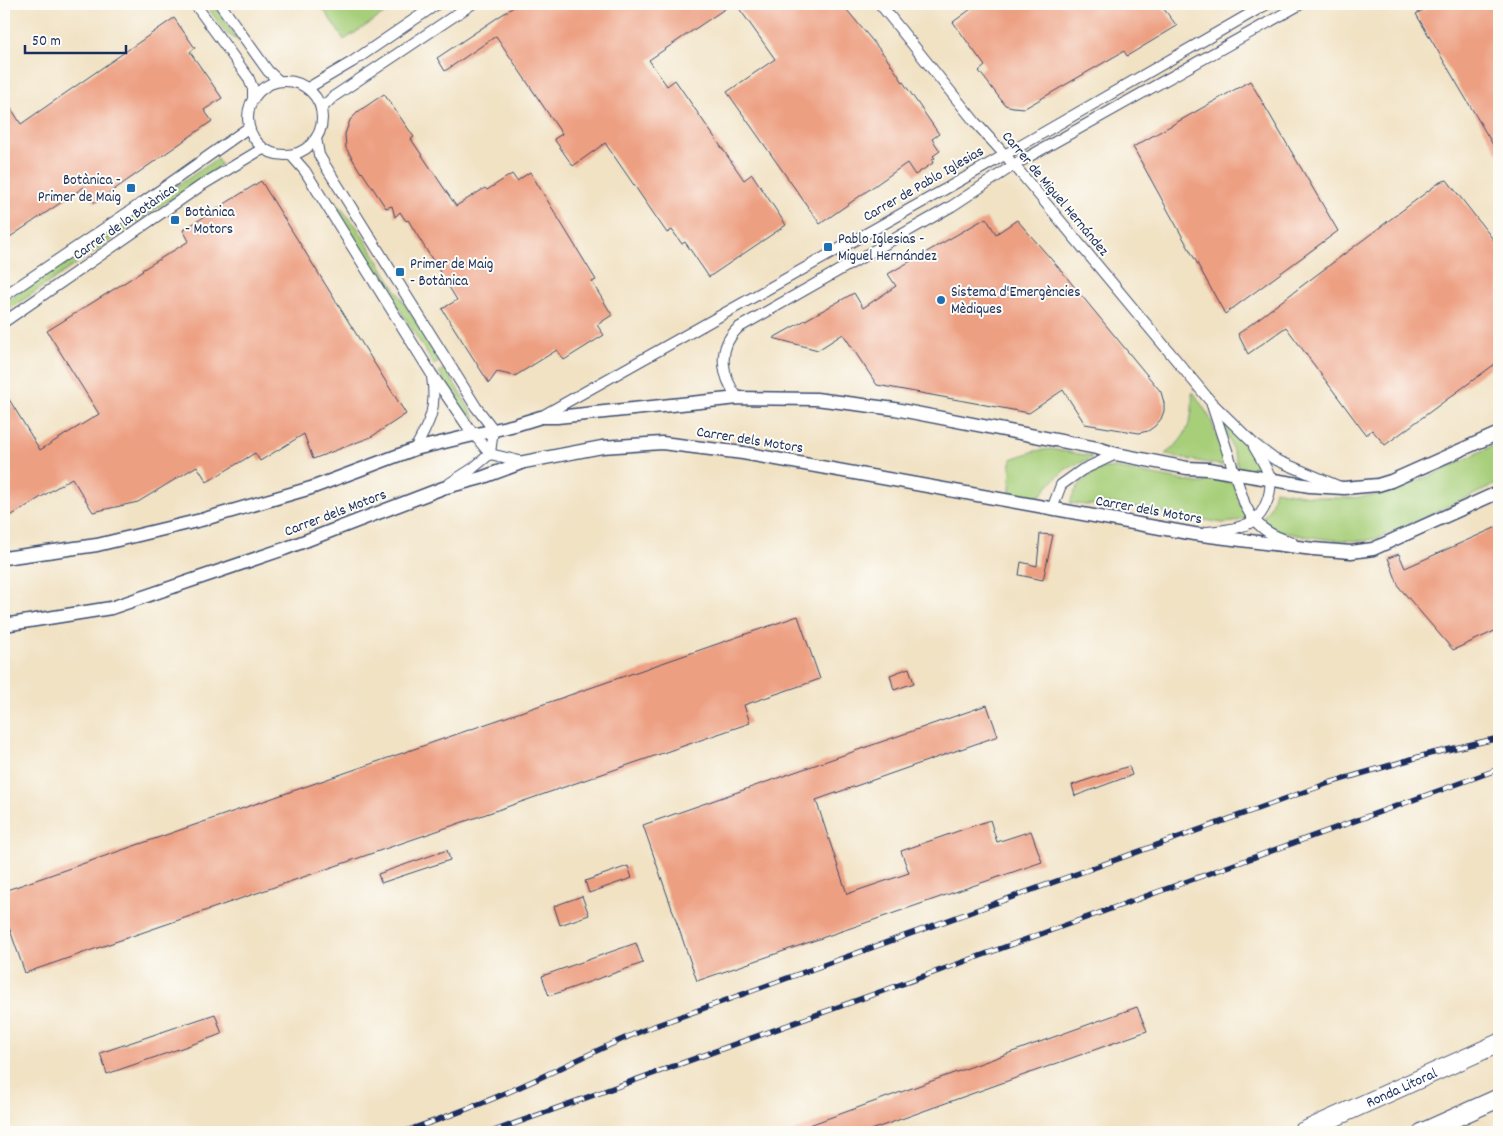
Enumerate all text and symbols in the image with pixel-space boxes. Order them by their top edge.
scale bar [25,22,126,54]
text: 50 m [32,31,61,53]
street label: Carrer de Miguel Hernández [996,127,1114,262]
street label: Carrer de Pablo Iglesias [860,141,988,228]
place label: Botànica - Primer de Maig [38,170,121,209]
street label: Carrer de la Botànica [69,178,182,267]
marker: Botànica - Primer de Maig [125,182,137,194]
place label: Botànica - Motors [185,202,236,241]
marker: Botànica - Motors [169,214,181,226]
place label: Pablo Iglesias - Miguel Hernández [838,229,937,268]
marker: Pablo Iglesias - Miguel Hernández [822,241,834,253]
place label: Primer de Maig - Botànica [410,254,493,293]
marker: Primer de Maig - Botànica [394,266,406,278]
place label: Sistema d'Emergències Mèdiques [951,282,1081,321]
marker: Sistema d'Emergències Mèdiques [935,294,947,306]
street label: Carrer dels Motors [695,422,805,460]
street label: Carrer dels Motors [282,484,390,543]
street label: Carrer dels Motors [1094,491,1204,531]
street label: Ronda Litoral [1363,1063,1442,1115]

